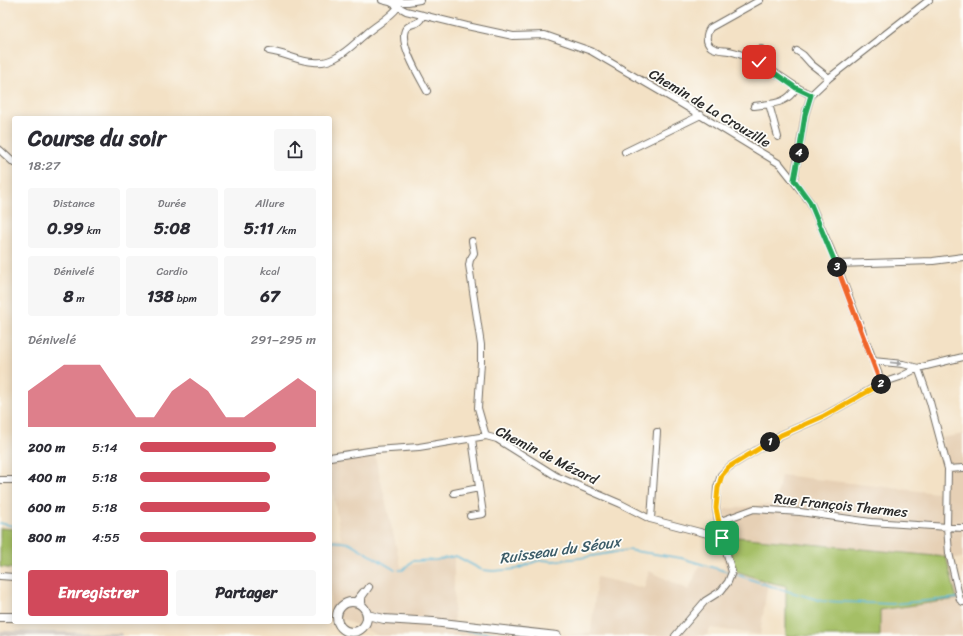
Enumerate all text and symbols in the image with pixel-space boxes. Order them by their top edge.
pin [742,45,776,79]
icon: check [748,51,770,73]
street label: Chemin de La Crouzille [644,62,776,155]
text: Course du soir [28,119,166,158]
button: share [274,129,316,171]
pin: 4 [789,143,809,163]
text: 4 [796,143,802,162]
text: 18:27 [28,154,60,177]
text: Distance [53,194,95,213]
text: Durée [158,194,186,213]
text: Allure [255,194,285,213]
text: 0.99 [47,213,84,243]
text: 5:08 [154,213,190,243]
text: 5:11 [244,213,274,243]
text: km [84,221,101,240]
text: /km [274,221,296,240]
pin: 3 [827,257,847,277]
text: 3 [834,257,840,276]
text: Dénivelé [54,262,94,281]
text: Cardio [156,262,188,281]
text: kcal [260,262,280,281]
text: 8 [63,281,73,311]
text: 138 [147,281,174,311]
text: 67 [260,281,280,311]
text: m [73,289,85,308]
text: bpm [174,289,197,308]
text: Dénivelé [28,328,76,351]
text: 291–295 m [251,328,316,351]
one-way arrow [890,360,902,366]
pin: 2 [871,374,891,394]
text: 2 [878,374,884,393]
street label: Chemin de Mézard [491,419,604,493]
pin: 1 [760,432,780,452]
text: 1 [768,432,772,451]
text: 200 m [28,436,65,459]
text: 5:14 [92,436,118,459]
text: 400 m [28,466,66,489]
text: 5:18 [92,466,117,489]
street label: Rue François Thermes [773,486,910,525]
text: 600 m [28,496,65,519]
text: 5:18 [92,496,117,519]
pin [705,521,739,555]
text: 800 m [28,526,66,549]
text: 4:55 [92,526,120,549]
icon: arrive [711,527,733,549]
water label: Ruisseau du Séoux [498,528,625,571]
button: Enregistrer [28,570,168,616]
button: Partager [176,570,316,616]

